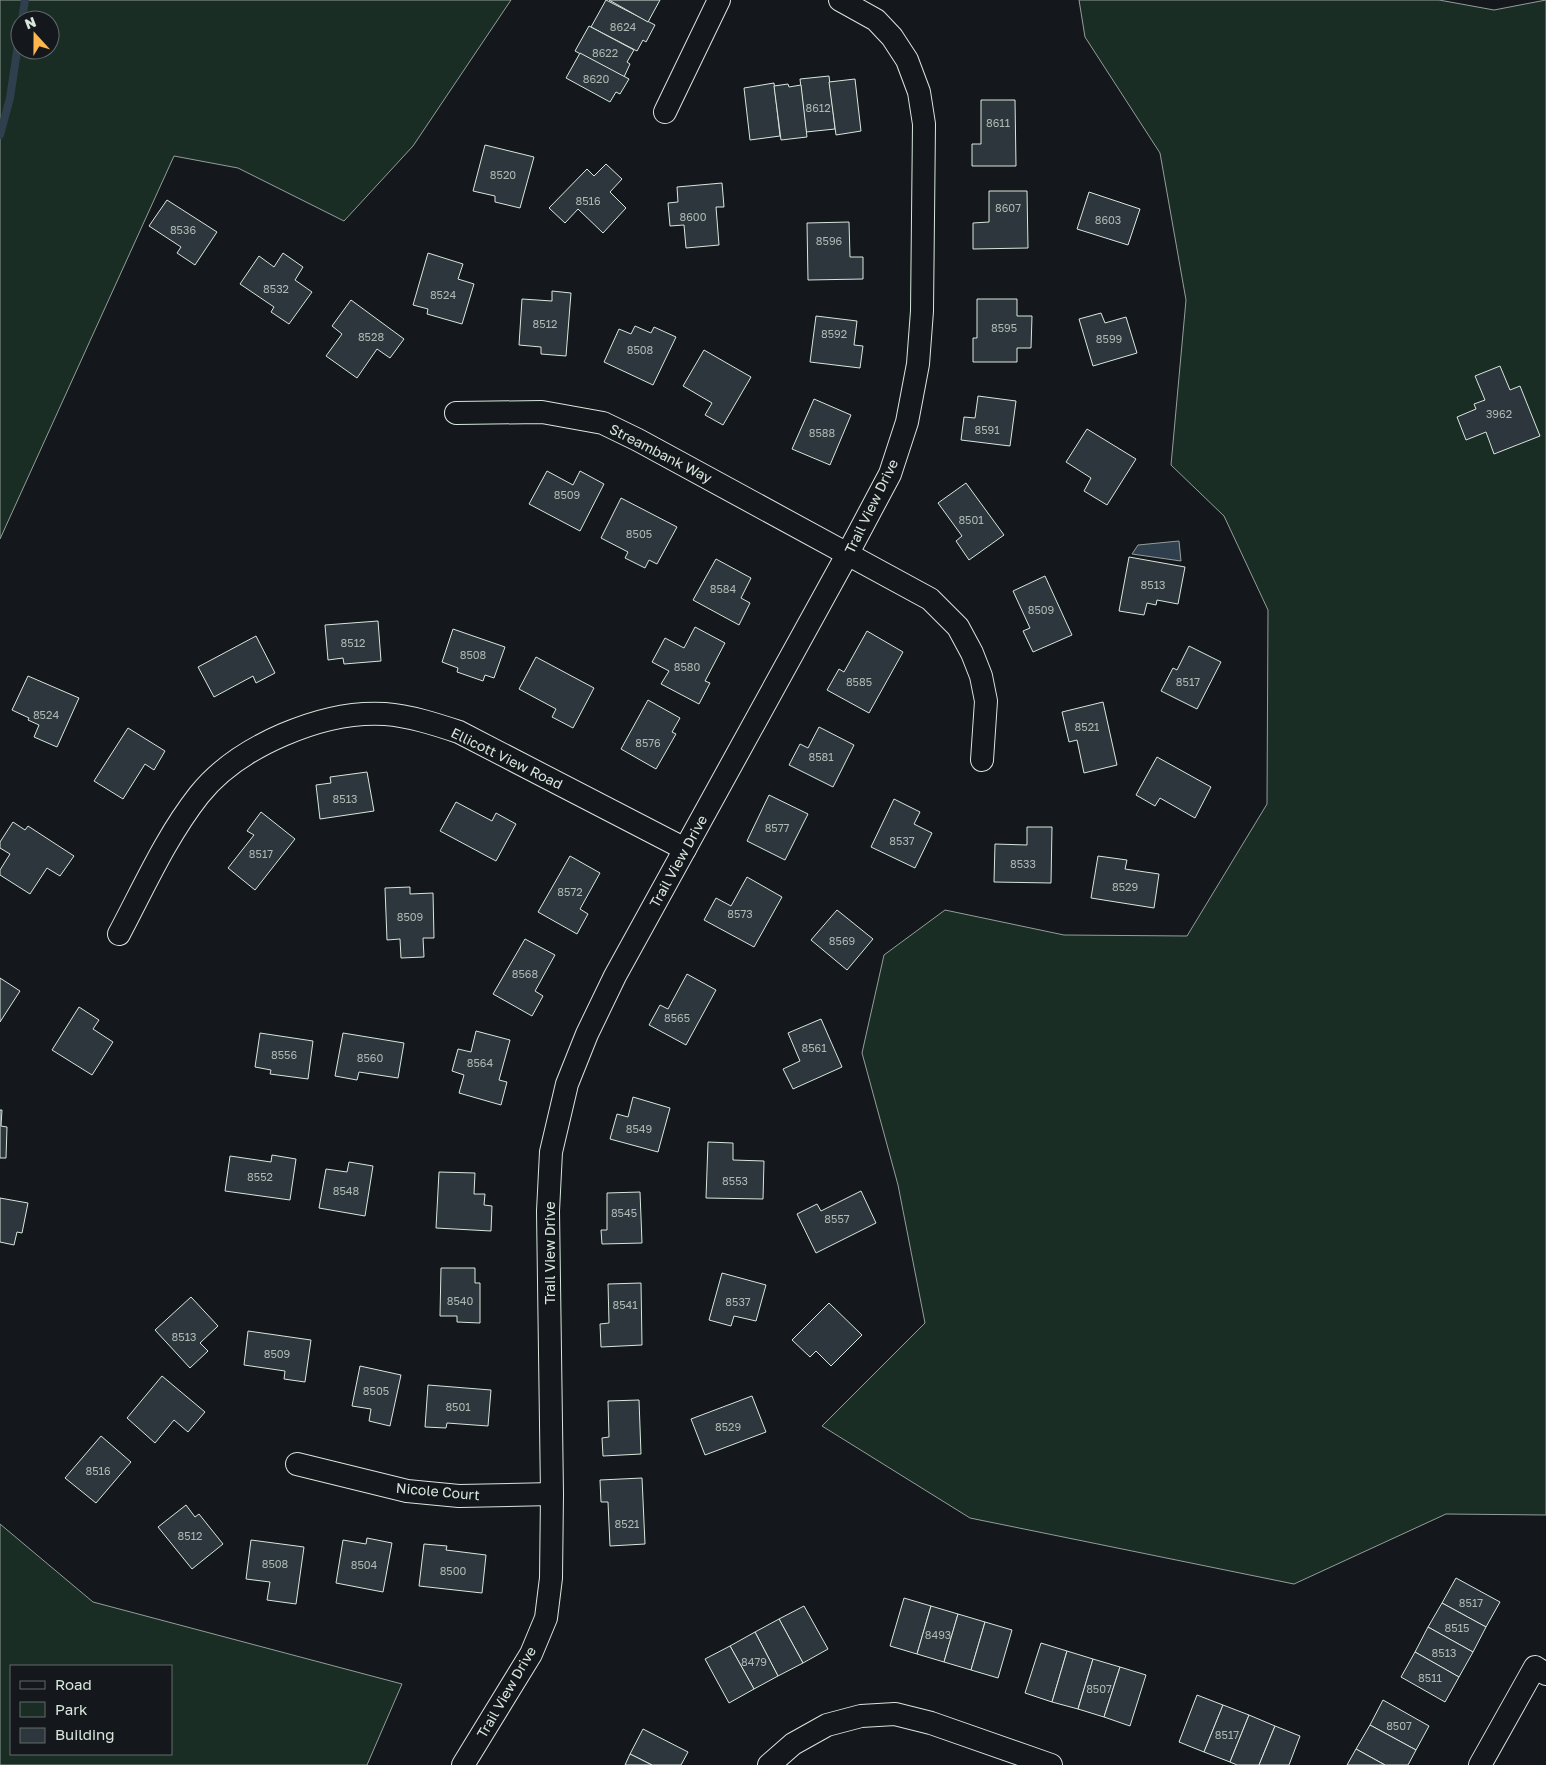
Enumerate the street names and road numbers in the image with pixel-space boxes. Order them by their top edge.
street label: Streambank Way [607,420,715,486]
street label: Trail View Drive [841,456,901,556]
street label: Ellicott View Road [448,724,566,792]
street label: Trail View Drive [646,812,710,910]
street label: Trail View Drive [541,1201,558,1305]
street label: Nicole Court [395,1479,481,1503]
street label: Trail View Drive [473,1643,539,1741]

